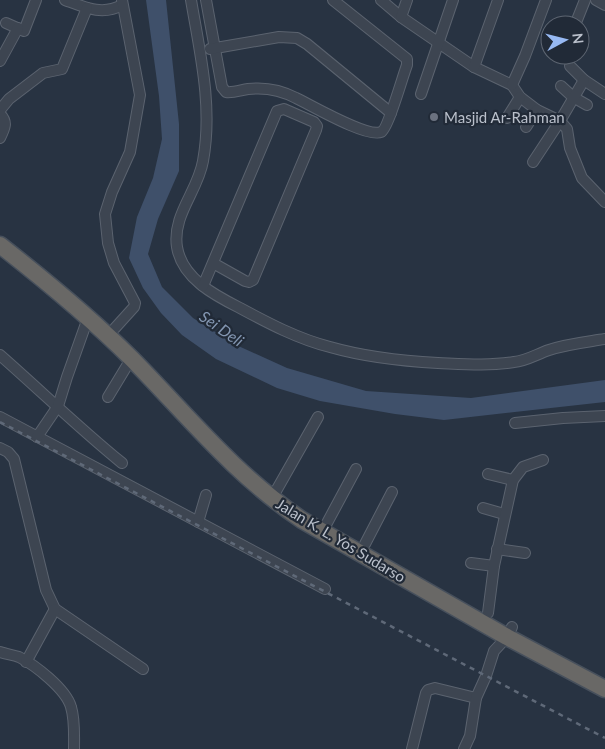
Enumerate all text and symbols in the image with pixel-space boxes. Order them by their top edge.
north arrow [540,15,590,65]
text: N [569,32,587,45]
place label: Masjid Ar-Rahman [444,108,565,126]
marker: Masjid Ar-Rahman [428,111,440,123]
water label: Sei Deli [196,306,248,350]
street label: Jalan K. L. Yos Sudarso [273,494,409,586]

